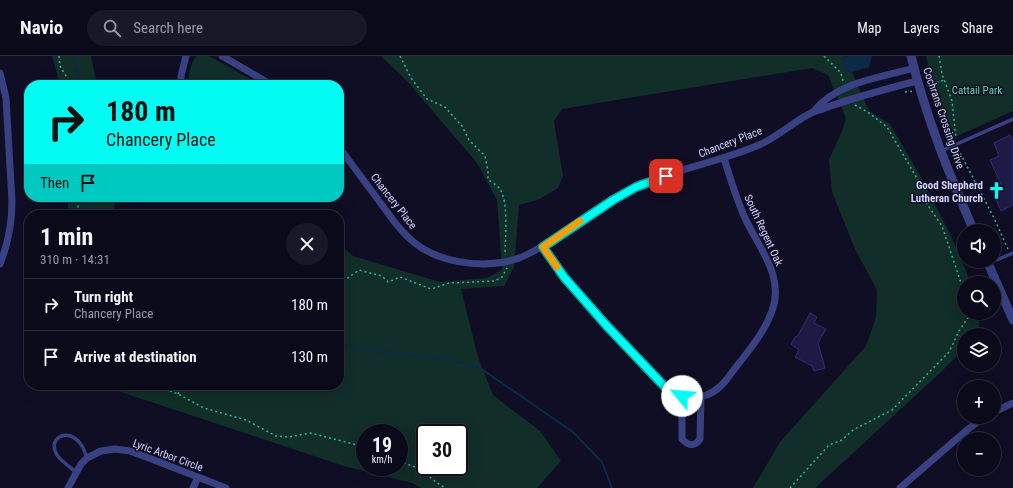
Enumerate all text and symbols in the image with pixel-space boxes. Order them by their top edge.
search box [87,10,367,46]
text: Navio [20,16,63,39]
icon: search [101,17,123,39]
text: Search here [133,19,203,37]
text: Map [857,20,881,36]
text: Layers [903,20,940,36]
text: Share [962,20,993,36]
street label: Cochrans Crossing Drive [920,66,967,170]
park label: Cattail Park [952,84,1002,97]
text: 180 m [106,95,176,128]
icon: right [40,96,92,148]
street label: Chancery Place [697,124,764,161]
text: Chancery Place [106,129,216,150]
pin [649,159,683,193]
icon: arrive [655,165,677,187]
street label: Chancery Place [368,171,419,232]
icon: arrive [77,172,99,194]
text: Then [40,174,69,192]
place label: Good Shepherd Lutheran Church [911,179,983,205]
church icon: Good Shepherd Lutheran Church [986,181,1006,201]
street label: South Regent Oak [741,193,786,268]
text: 1 min [40,223,93,251]
button: close [286,223,328,265]
map controls [957,224,1001,476]
button: sound [957,224,1001,268]
text: 310 m · 14:31 [40,252,110,267]
button: search [957,276,1001,320]
text: Turn right [74,288,133,306]
icon: right [40,294,62,316]
text: 180 m [291,296,328,314]
text: Chancery Place [74,306,153,321]
button: layers [957,328,1001,372]
icon: arrive [40,346,62,368]
text: Arrive at destination [74,348,197,366]
text: 130 m [291,348,328,366]
position arrow [661,375,703,417]
button: + [957,380,1001,424]
speed limit sign: 30 [416,424,468,476]
button: − [957,432,1001,476]
text: 19 [372,433,392,457]
street label: Lyric Arbor Circle [131,437,205,474]
text: km/h [372,454,392,465]

